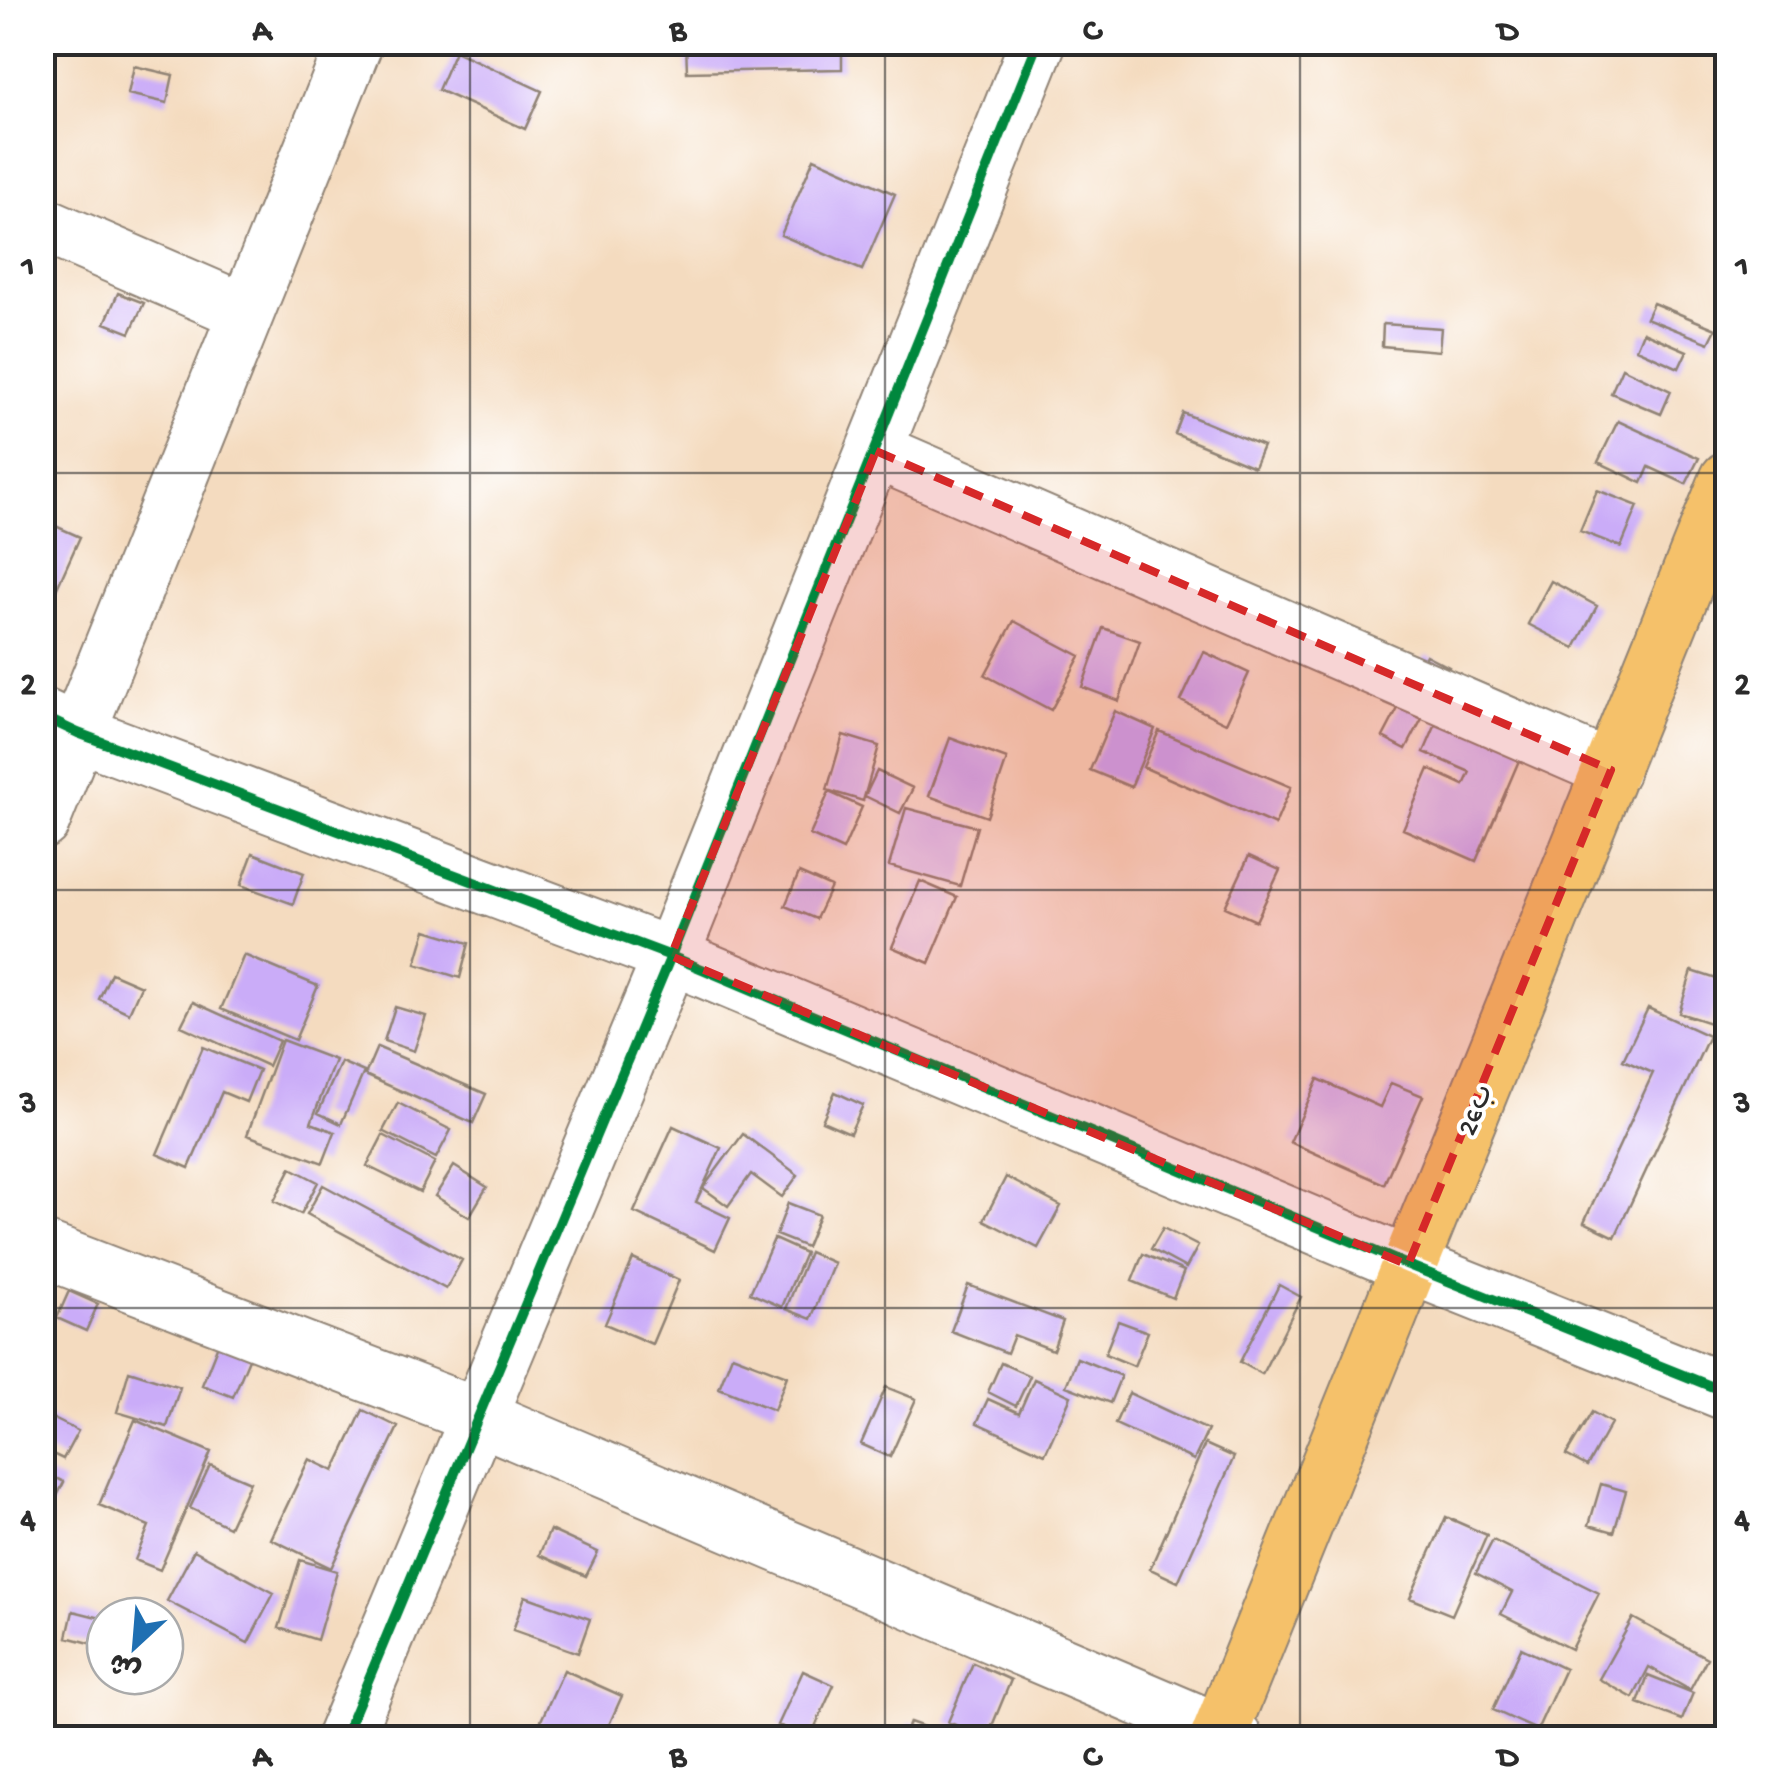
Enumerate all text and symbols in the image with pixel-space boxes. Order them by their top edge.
text: A [252,14,274,52]
text: B [669,14,688,52]
text: C [1083,14,1103,52]
text: D [1495,14,1520,52]
text: 1 [21,250,34,288]
text: 1 [1735,250,1748,288]
text: 2 [20,668,36,706]
text: 2 [1734,668,1750,706]
street label: 26ب [1452,1080,1502,1141]
text: 3 [19,1086,36,1124]
text: 3 [1733,1086,1750,1124]
text: 4 [19,1503,36,1541]
text: 4 [1733,1503,1750,1541]
north arrow [85,1596,185,1696]
text: ش [105,1643,147,1686]
text: A [252,1740,274,1778]
text: B [669,1740,688,1778]
text: C [1083,1740,1103,1778]
text: D [1495,1740,1520,1778]

